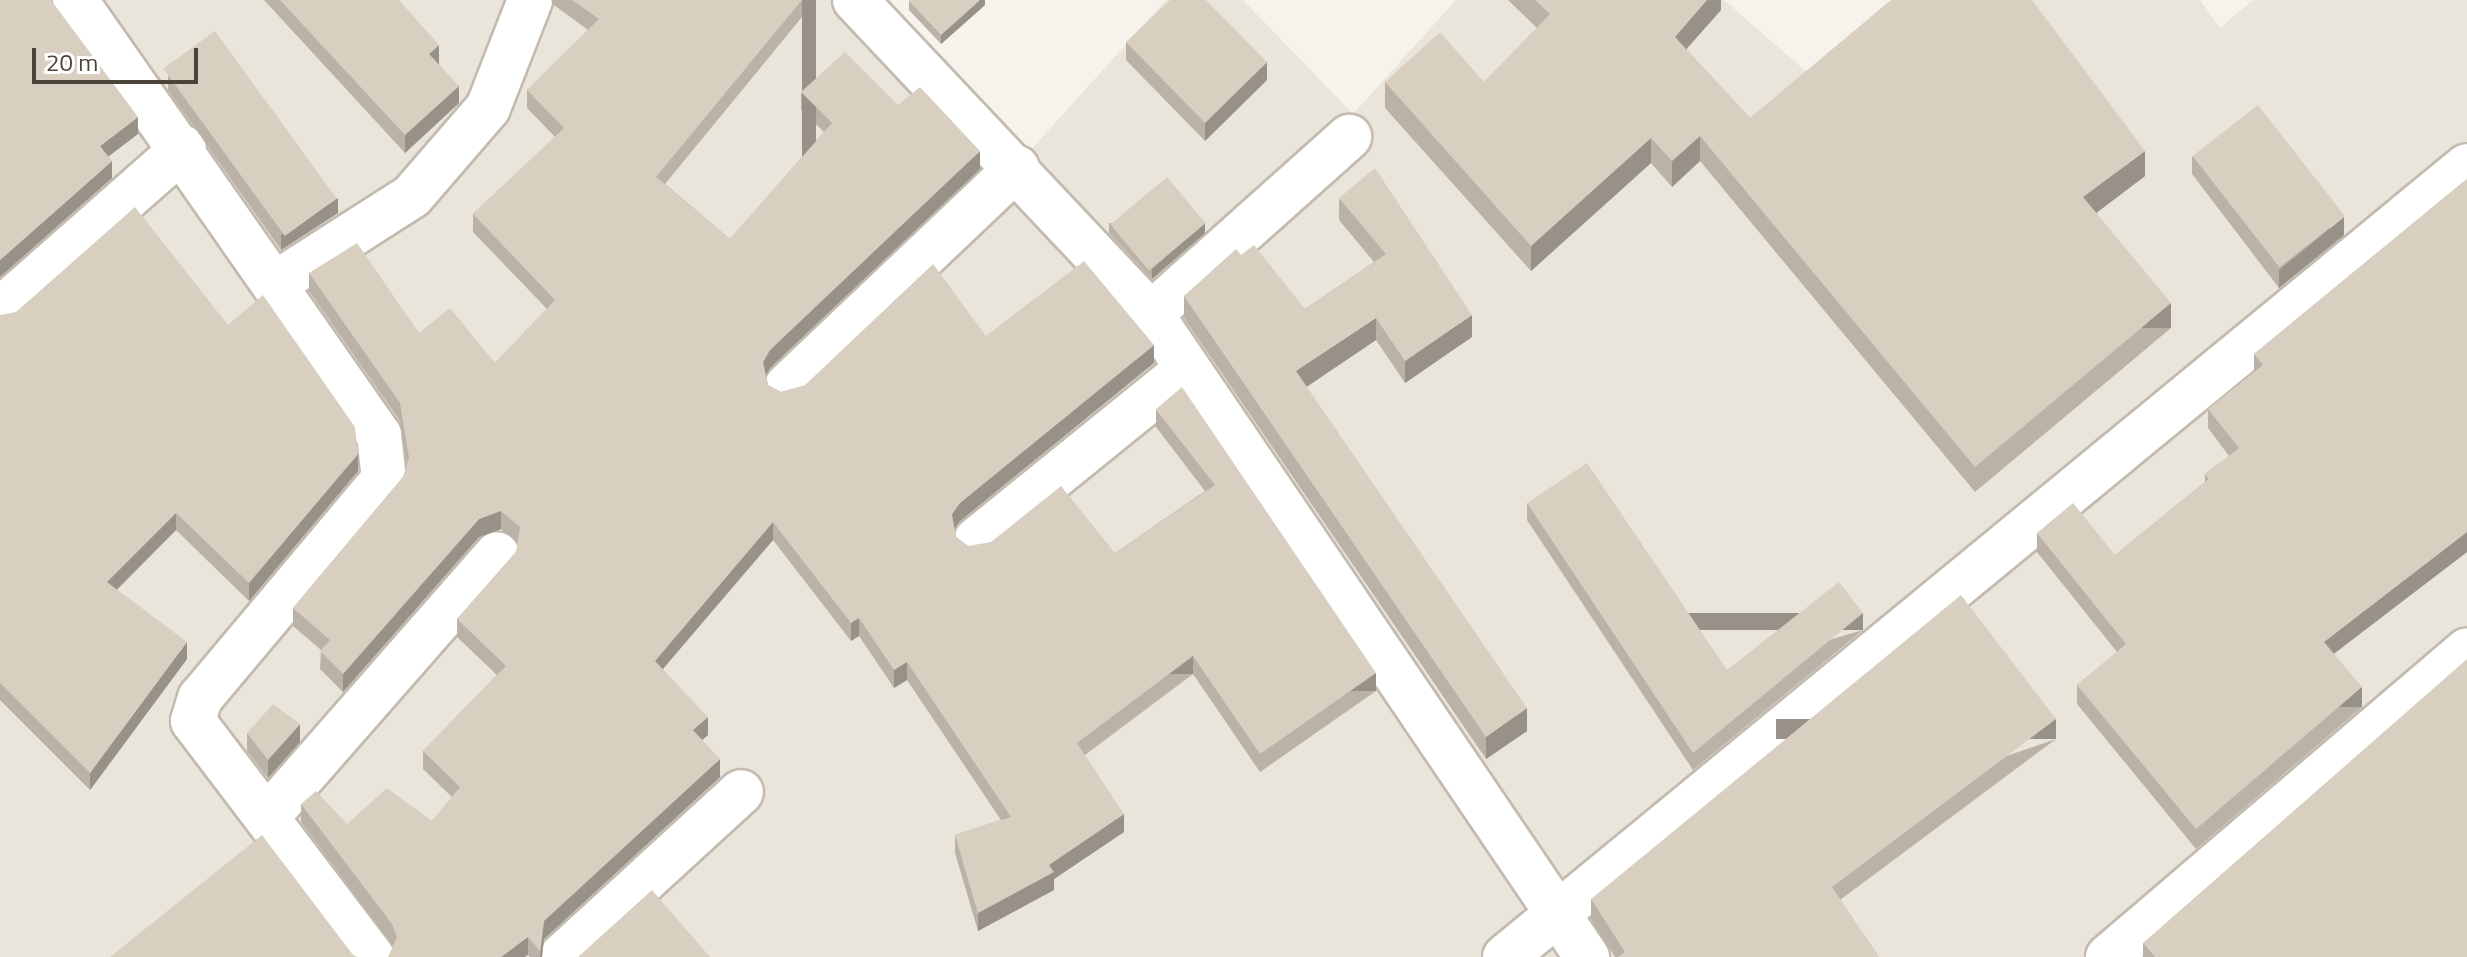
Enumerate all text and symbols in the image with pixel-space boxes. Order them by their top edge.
scale bar [36,32,202,82]
text: 20 m [46,44,98,80]

